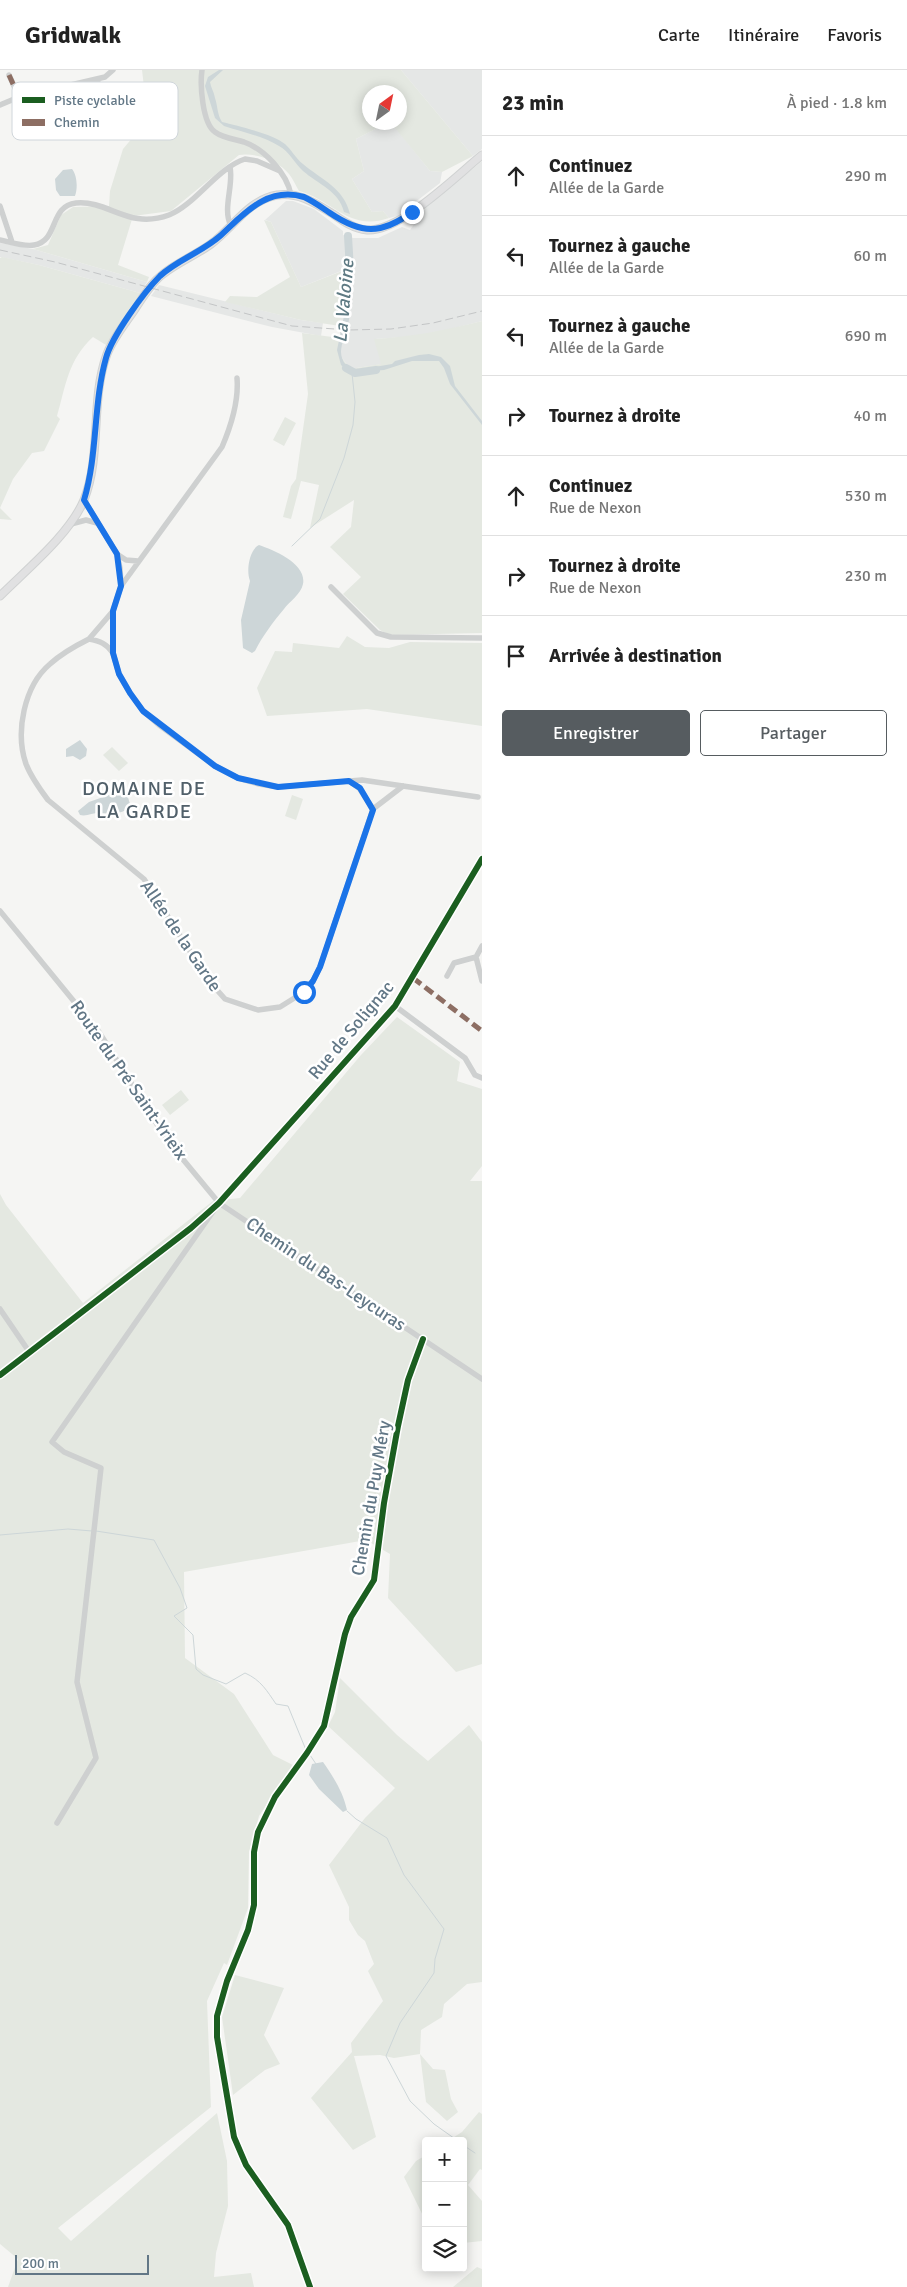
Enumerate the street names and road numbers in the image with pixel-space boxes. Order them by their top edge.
street label: Allée de la Garde [136,876,226,996]
street label: Rue de Solignac [303,976,399,1084]
street label: Route du Pré Saint-Yrieix [66,996,193,1164]
street label: Chemin du Bas-Leycuras [242,1212,410,1336]
street label: Chemin du Puy Méry [347,1418,396,1577]

